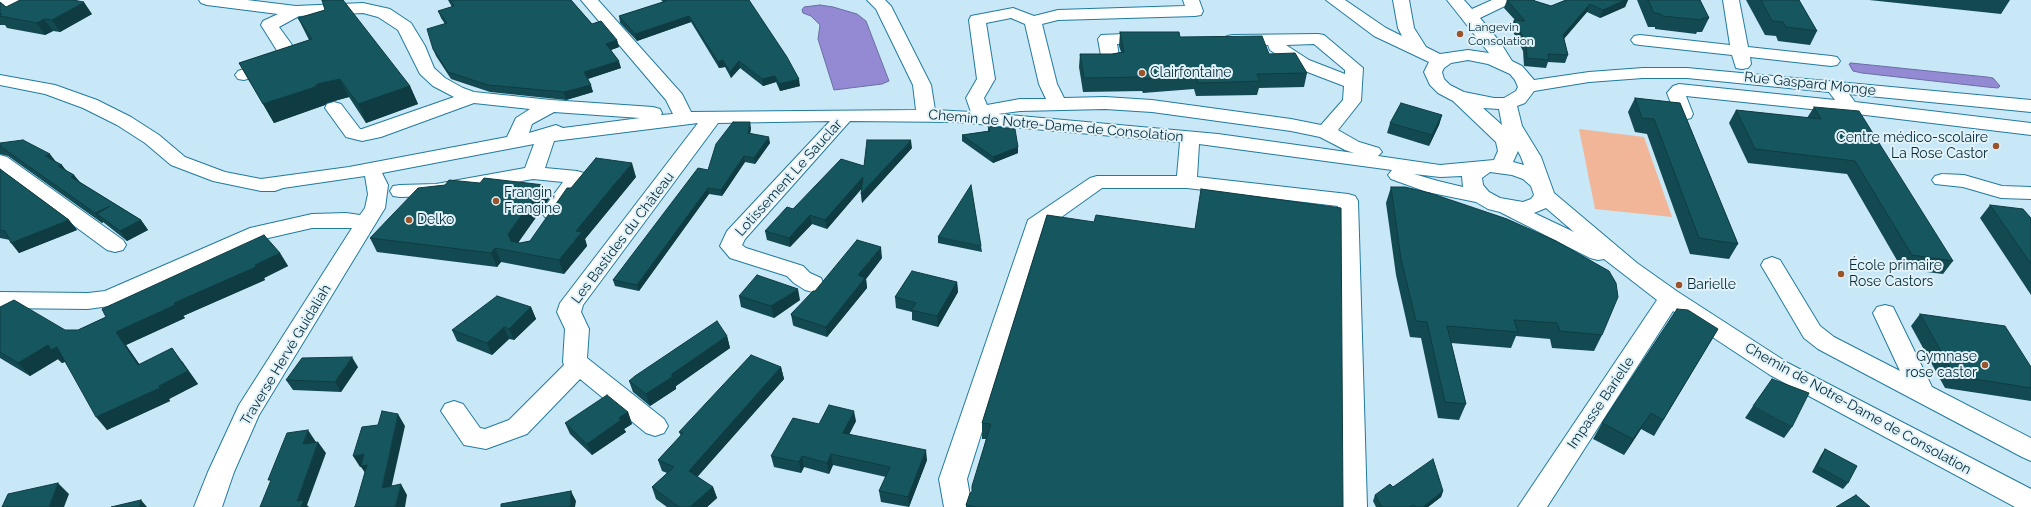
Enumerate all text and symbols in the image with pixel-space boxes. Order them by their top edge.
place label: Langevin Consolation [1468,20,1534,48]
marker: Langevin Consolation [1455,29,1465,39]
place label: Clairfontaine [1150,65,1232,81]
marker: Clairfontaine [1137,68,1147,78]
street label: Rue Gaspard Monge [1743,69,1877,99]
street label: Chemin de Notre-Dame de Consolation [928,106,1184,146]
street label: Lotissement Le Sauclar [732,116,846,240]
place label: Centre médico-scolaire La Rose Castor [1836,130,1988,162]
marker: Centre médico-scolaire La Rose Castor [1991,141,2001,151]
street label: Les Bastides du Château [568,169,678,307]
place label: Frangin, Frangine [504,185,560,218]
marker: Frangin, Frangine [491,196,501,206]
place label: Delko [417,212,454,228]
marker: Delko [404,215,414,225]
place label: École primaire Rose Castors [1849,258,1942,290]
marker: École primaire Rose Castors [1836,269,1846,279]
place label: Barielle [1687,277,1736,293]
marker: Barielle [1674,280,1684,290]
street label: Traverse Hervé Guidaliah [237,282,335,428]
street label: Chemin de Notre-Dame de Consolation [1742,340,1974,478]
place label: Gymnase rose castor [1906,349,1977,382]
street label: Impasse Barielle [1564,354,1638,452]
marker: Gymnase rose castor [1980,360,1990,370]

